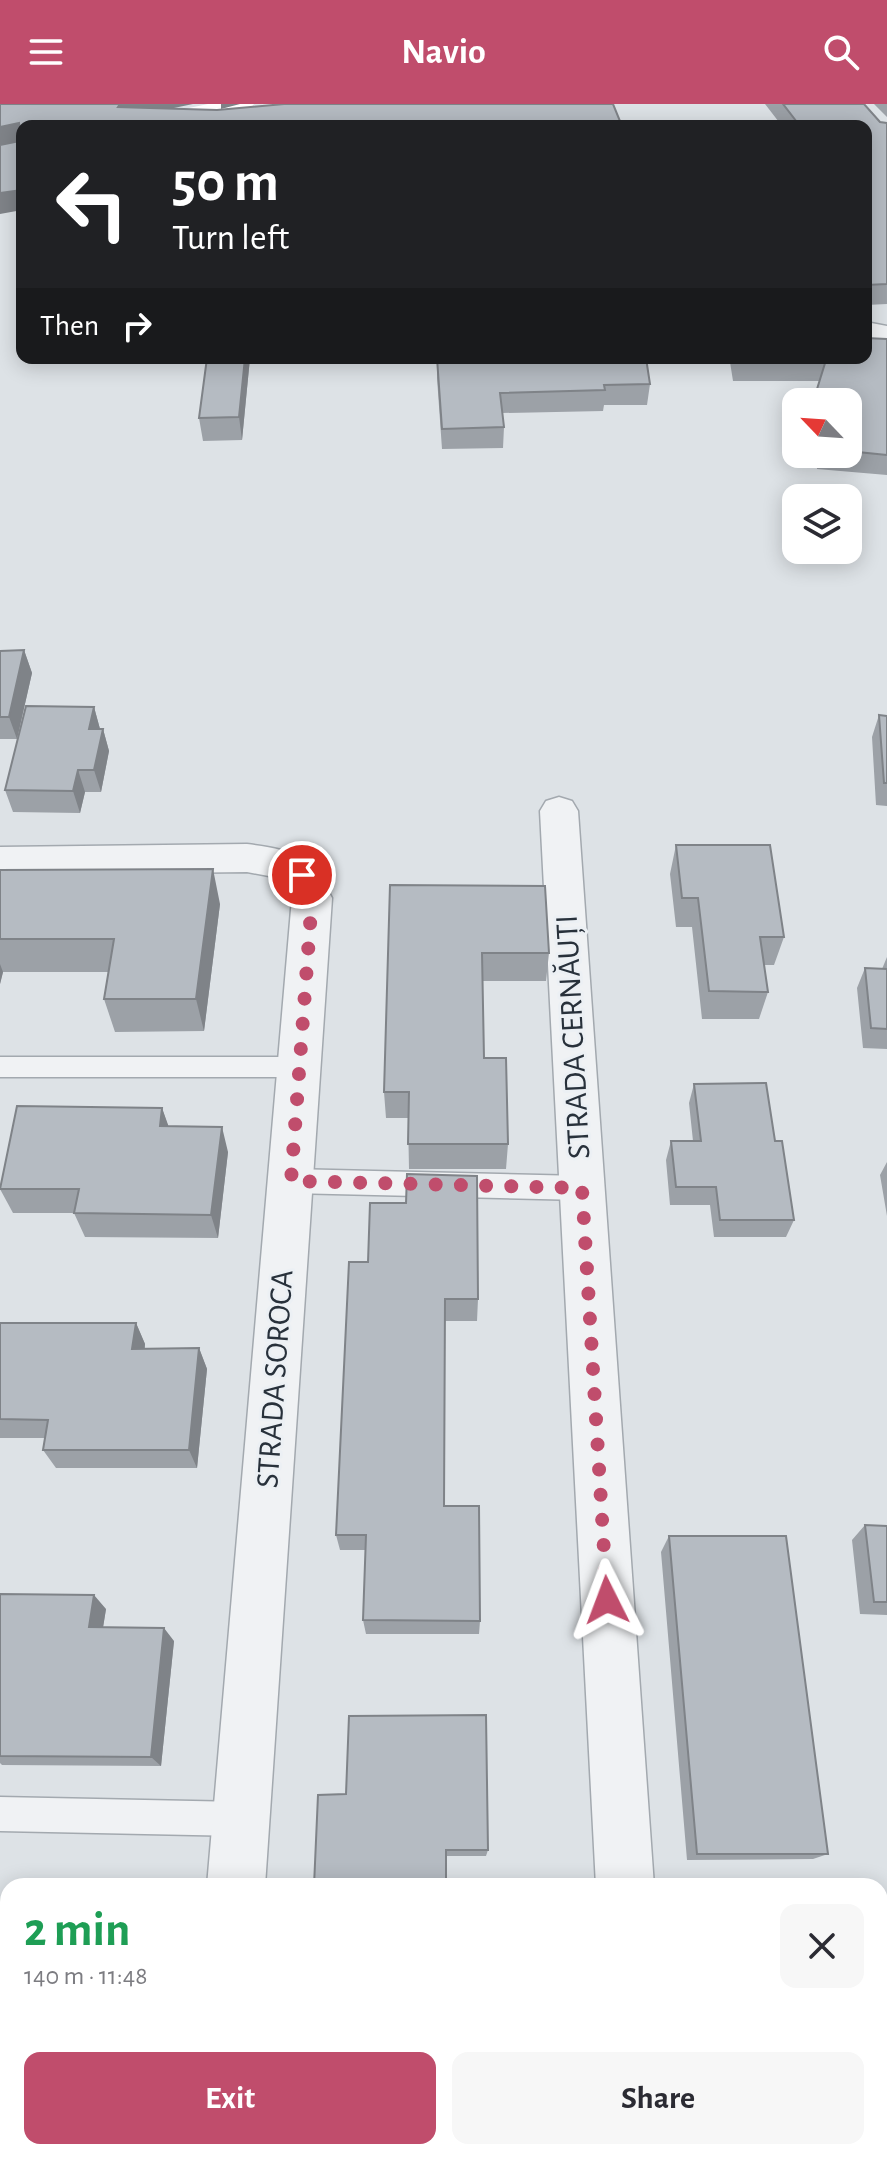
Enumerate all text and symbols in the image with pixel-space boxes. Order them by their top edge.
icon: menu [24,30,68,74]
icon: search [819,30,863,74]
text: Navio [401,34,486,70]
icon: left [40,152,144,256]
text: 50 m [172,155,279,211]
text: Turn left [172,220,289,256]
icon: right [115,304,159,348]
text: Then [40,311,99,341]
north arrow [782,388,862,468]
map controls [782,388,862,564]
button: layers [782,484,862,564]
pin [268,841,336,909]
icon: arrive [280,853,324,897]
street label: STRADA CERNĂUȚI [550,914,597,1160]
street label: STRADA SOROCA [251,1269,299,1489]
position arrow [565,1558,649,1642]
button: close [780,1904,864,1988]
text: 2 min [24,1907,131,1955]
text: 140 m · 11:48 [24,1963,147,1989]
button: Exit [24,2052,436,2144]
button: Share [452,2052,864,2144]

